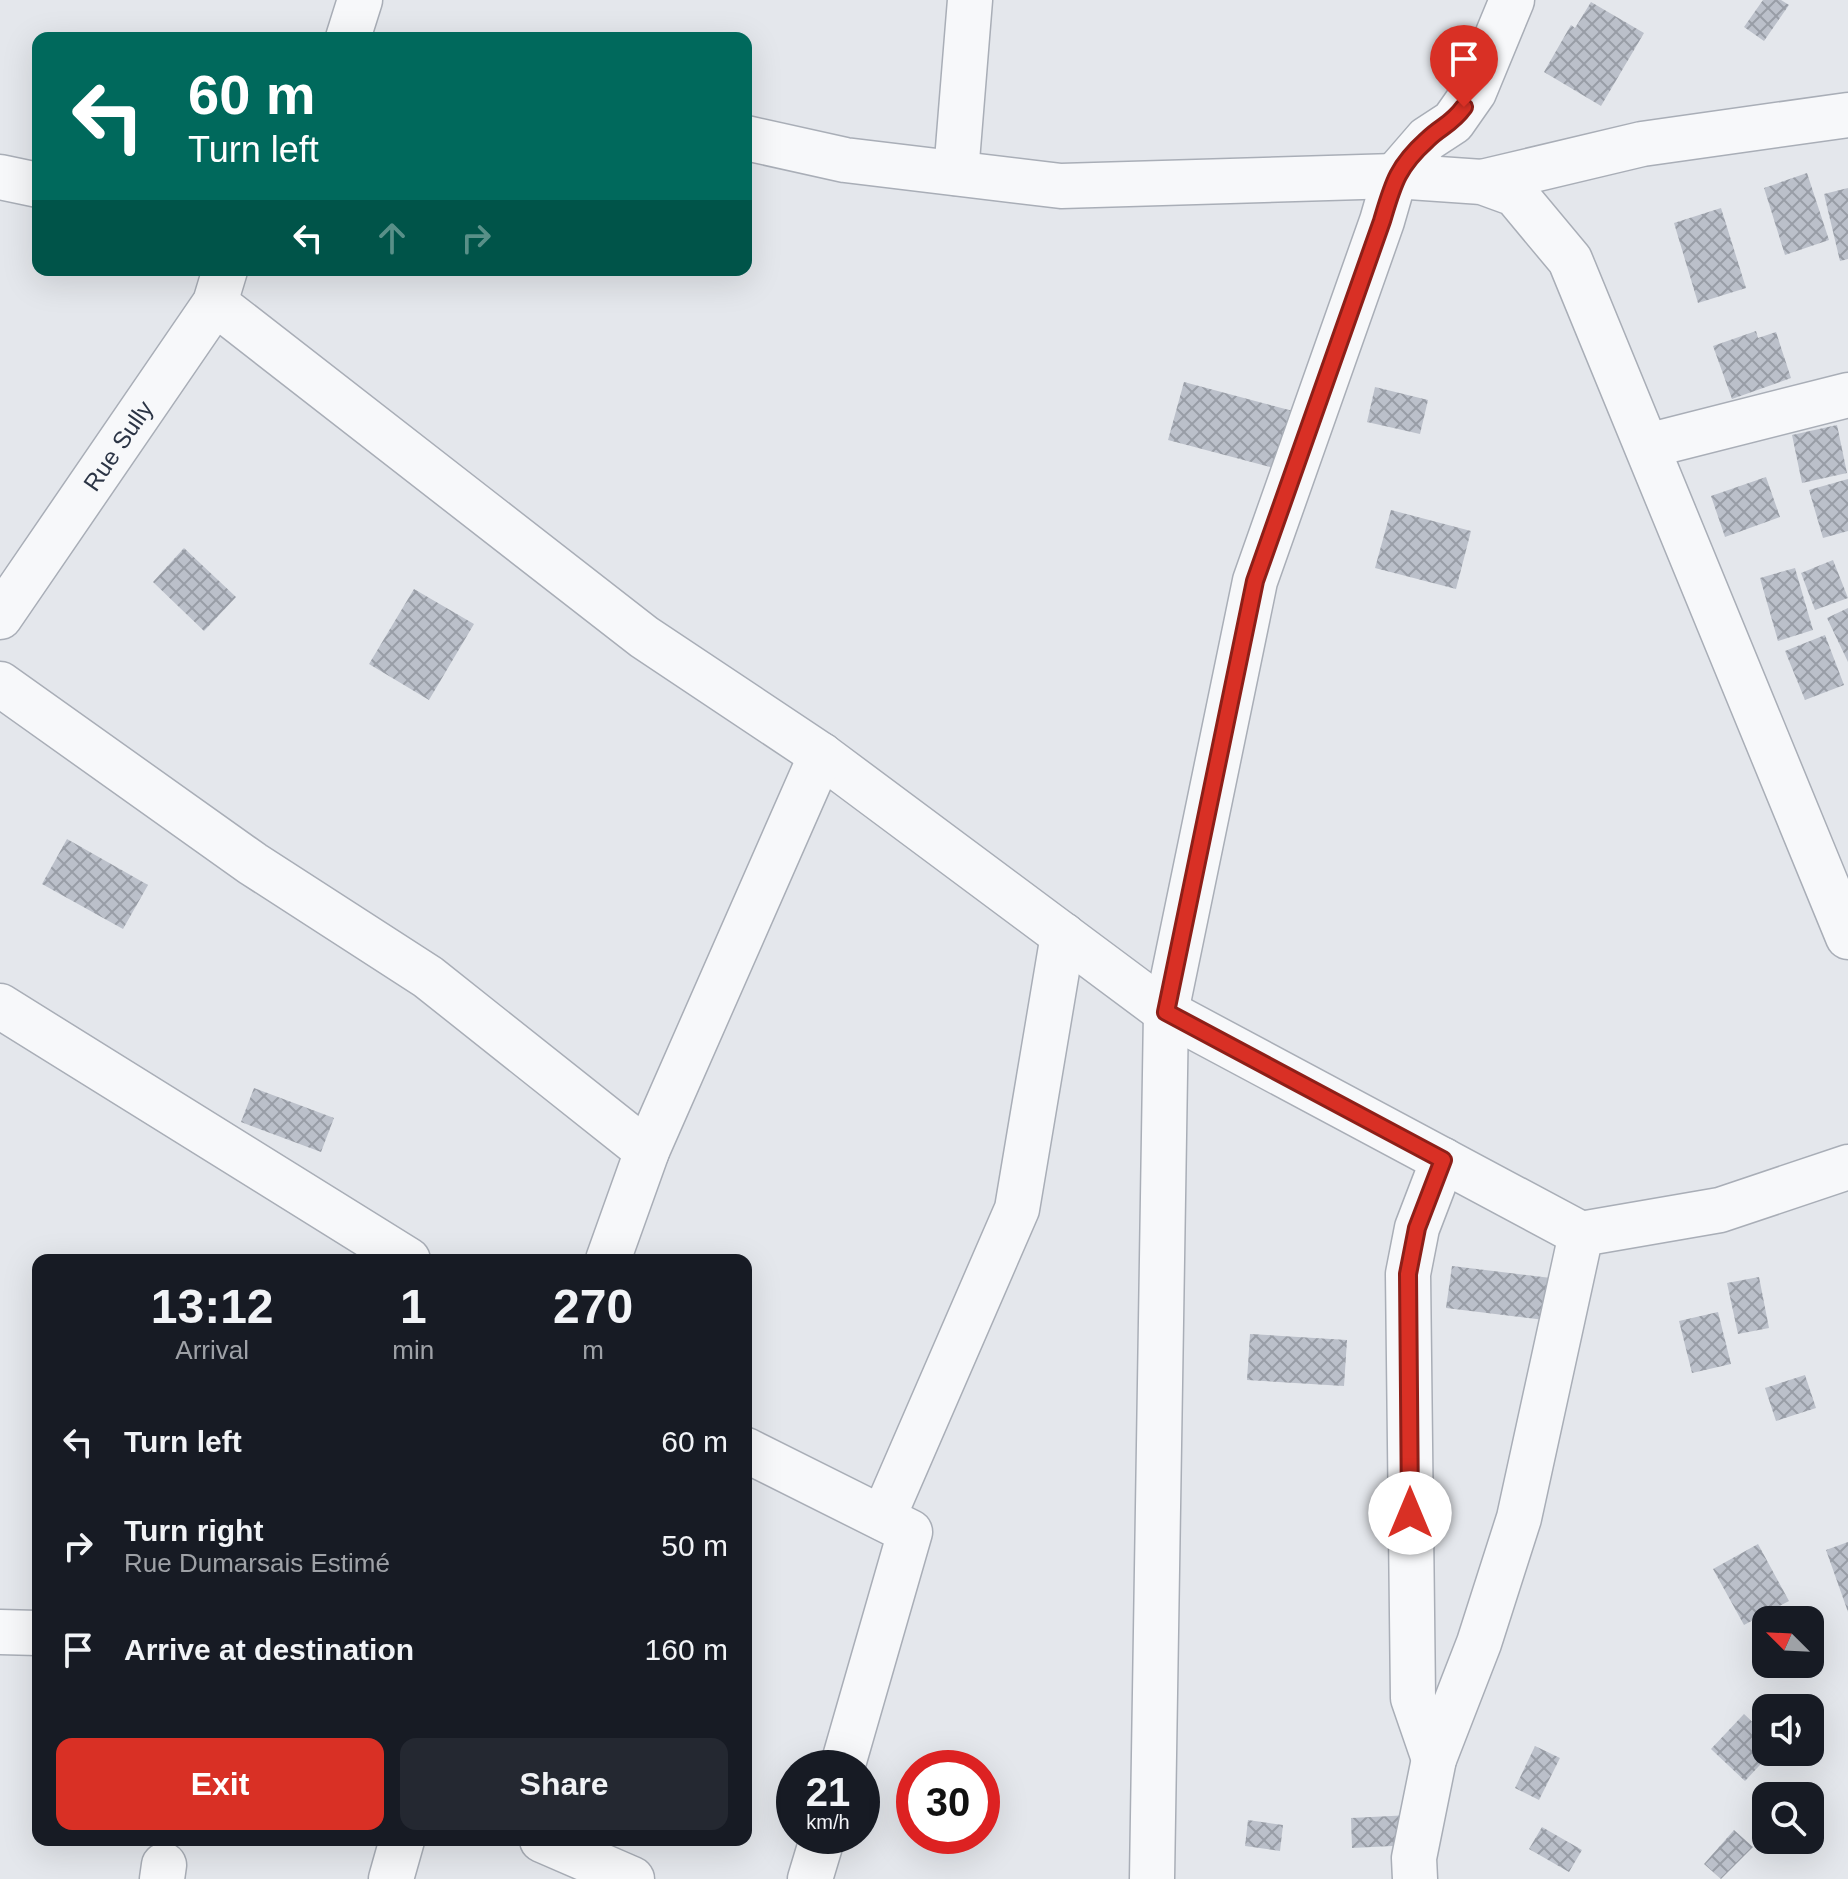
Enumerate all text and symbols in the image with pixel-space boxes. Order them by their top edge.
pin [1430,25,1498,107]
icon: arrive [1442,37,1486,81]
text: 60 m [188,63,316,126]
icon: left [56,64,160,168]
text: Turn left [188,129,319,170]
icon: left [286,216,330,260]
icon: ahead [370,216,414,260]
icon: right [454,216,498,260]
street label: Rue Sully [77,395,158,495]
text: 13:12 [151,1280,274,1333]
text: 1 [400,1280,427,1333]
text: 270 [553,1280,633,1333]
text: Arrival [175,1335,249,1365]
text: min [392,1335,434,1365]
text: m [582,1335,604,1365]
icon: left [56,1420,100,1464]
text: Turn left [124,1425,242,1458]
text: 60 m [661,1425,728,1458]
position arrow [1368,1471,1452,1555]
text: Turn right [124,1514,263,1547]
icon: right [56,1524,100,1568]
text: 50 m [661,1529,728,1562]
text: Rue Dumarsais Estimé [124,1548,390,1578]
north arrow [1752,1606,1824,1678]
map controls [1752,1606,1824,1854]
icon: arrive [56,1628,100,1672]
text: Arrive at destination [124,1633,414,1666]
text: 160 m [645,1633,728,1666]
button: sound [1752,1694,1824,1766]
button: Exit [56,1738,384,1830]
button: Share [400,1738,728,1830]
speed limit sign: 30 [896,1750,1000,1854]
text: 21 [806,1770,850,1814]
button: search [1752,1782,1824,1854]
text: km/h [806,1811,850,1833]

